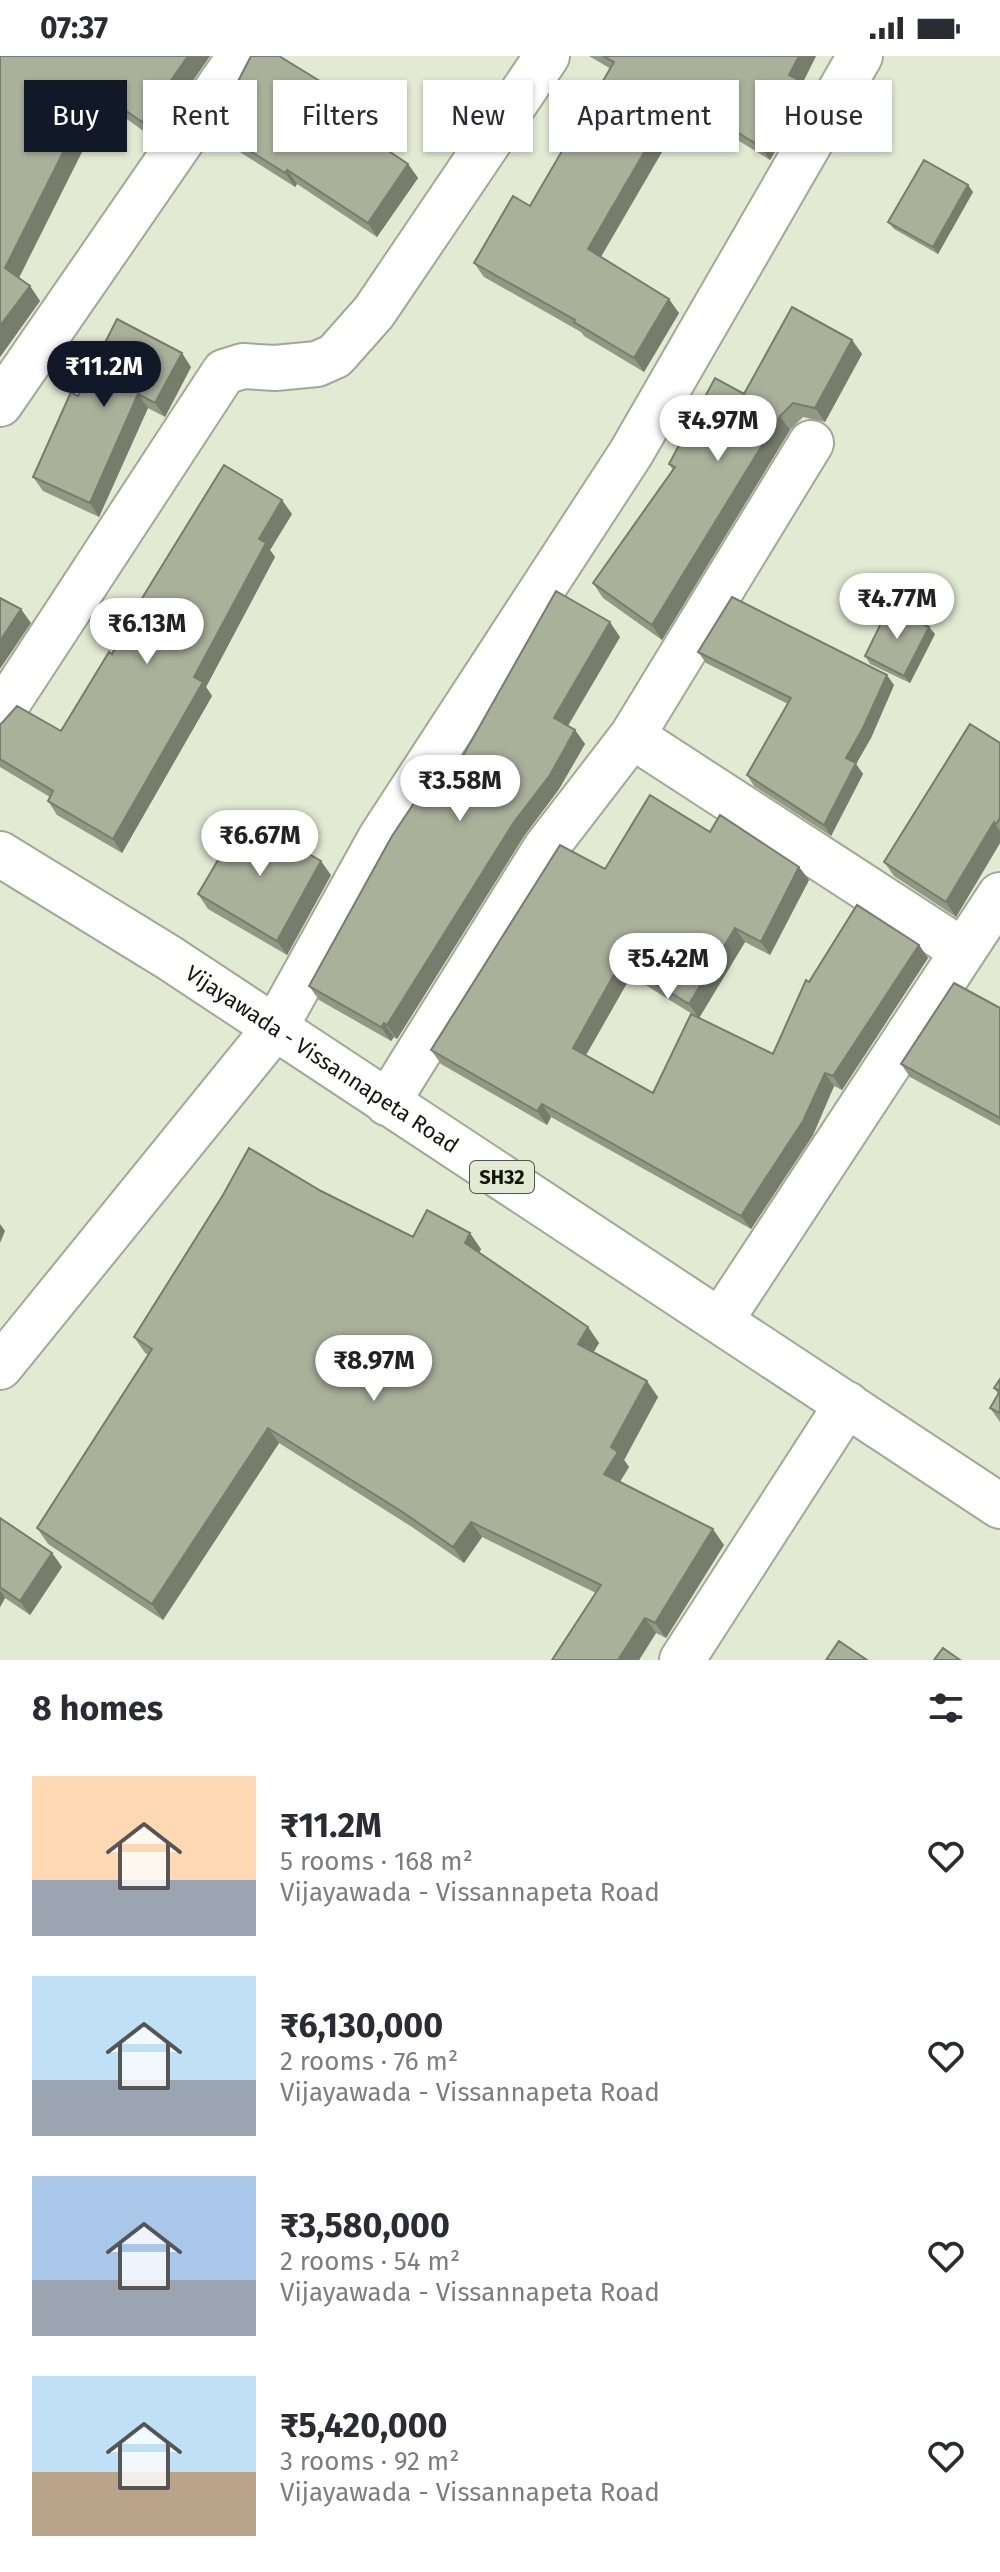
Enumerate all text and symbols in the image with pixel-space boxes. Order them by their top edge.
text: 07:37 [40,10,108,46]
chip: Buy [24,80,127,152]
chip: Rent [143,80,257,152]
chip: Filters [273,80,407,152]
chip: New [423,80,533,152]
chip: Apartment [549,80,739,152]
chip: House [755,80,892,152]
pin: ₹11.2M [39,341,169,409]
text: ₹11.2M [65,351,143,382]
pin: ₹4.97M [653,395,783,463]
text: ₹4.97M [678,405,758,436]
pin: ₹4.77M [832,573,962,641]
text: ₹4.77M [857,583,937,614]
pin: ₹6.13M [82,598,212,666]
text: ₹6.13M [108,608,186,639]
pin: ₹3.58M [395,755,525,823]
text: ₹3.58M [418,765,502,796]
pin: ₹6.67M [195,810,325,878]
text: ₹6.67M [219,820,301,851]
pin: ₹5.42M [603,933,733,1001]
text: ₹5.42M [627,943,709,974]
street label: Vijayawada - Vissannapeta Road [180,959,464,1159]
road number: SH32 [470,1161,534,1193]
pin: ₹8.97M [309,1335,439,1403]
text: ₹8.97M [333,1345,415,1376]
icon: filters [924,1686,968,1730]
text: 8 homes [32,1688,163,1729]
text: ₹11.2M [280,1805,382,1846]
icon: home [96,1808,192,1904]
icon: heart [924,1834,968,1878]
text: 5 rooms · 168 m² [280,1846,473,1877]
text: Vijayawada - Vissannapeta Road [280,1877,660,1908]
text: ₹6,130,000 [280,2005,443,2046]
icon: home [96,2008,192,2104]
icon: heart [924,2034,968,2078]
text: 2 rooms · 76 m² [280,2046,458,2077]
text: Vijayawada - Vissannapeta Road [280,2077,660,2108]
text: ₹3,580,000 [280,2205,450,2246]
icon: home [96,2208,192,2304]
icon: heart [924,2234,968,2278]
text: 2 rooms · 54 m² [280,2246,460,2277]
text: Vijayawada - Vissannapeta Road [280,2277,660,2308]
text: ₹5,420,000 [280,2405,447,2446]
icon: home [96,2408,192,2504]
icon: heart [924,2434,968,2478]
text: 3 rooms · 92 m² [280,2446,459,2477]
text: Vijayawada - Vissannapeta Road [280,2477,660,2508]

